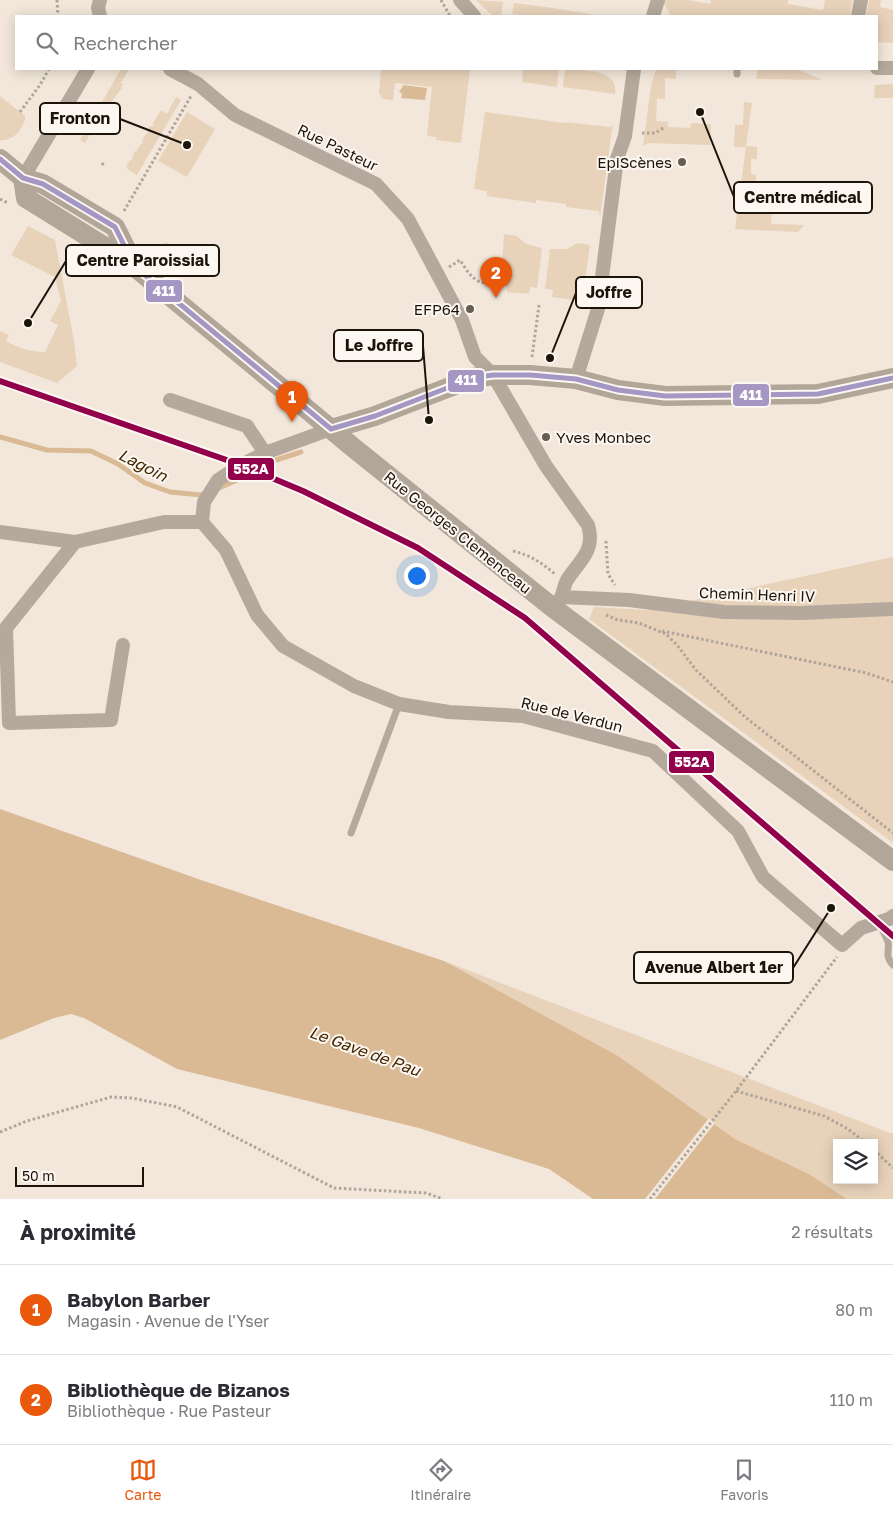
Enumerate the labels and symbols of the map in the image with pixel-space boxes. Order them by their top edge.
callout: Fronton [40,103,120,134]
text: Fronton [50,108,110,128]
street label: Rue Pasteur [295,120,381,174]
place label: EpiScènes [597,153,672,171]
marker: EpiScènes [676,156,688,168]
callout: Centre médical [734,182,872,213]
text: Centre médical [744,187,863,207]
callout: Centre Paroissial [66,245,219,276]
text: Centre Paroissial [76,250,210,270]
pin: 2 [480,257,512,298]
callout: Joffre [576,277,642,308]
line badge: 411 [145,279,183,303]
text: 411 [152,282,176,299]
text: Joffre [586,282,632,302]
place label: EFP64 [414,300,460,318]
marker: EFP64 [464,303,476,315]
callout: Le Joffre [334,330,423,361]
text: Le Joffre [345,335,413,355]
line badge: 411 [447,369,485,393]
text: 411 [454,371,478,388]
pin: 1 [276,381,308,422]
line badge: 411 [732,383,770,407]
text: 411 [739,386,763,403]
place label: Yves Monbec [556,428,651,446]
marker: Yves Monbec [540,431,552,443]
water label: Lagoin [115,444,172,486]
line badge: 552A [227,457,275,481]
text: 552A [233,460,269,477]
street label: Rue Georges Clemenceau [381,467,535,597]
your location [404,563,430,589]
street label: Chemin Henri IV [699,583,815,605]
street label: Rue de Verdun [519,693,625,735]
line badge: 552A [668,750,715,774]
text: 552A [674,753,710,770]
callout: Avenue Albert 1er [634,952,793,983]
text: Avenue Albert 1er [645,957,783,977]
water label: Le Gave de Pau [307,1022,424,1081]
scale bar [15,1164,144,1187]

